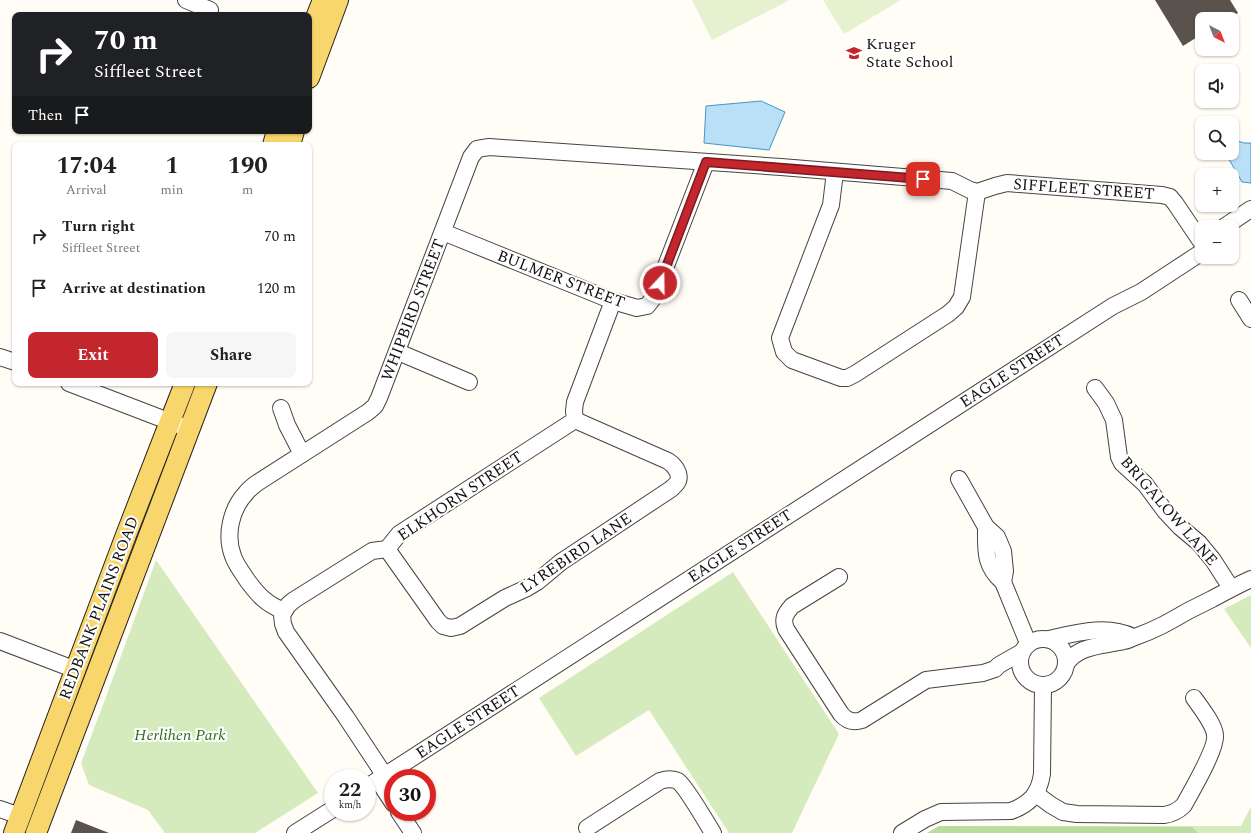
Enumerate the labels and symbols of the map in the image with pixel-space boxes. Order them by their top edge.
north arrow [1195,12,1239,56]
place label: Kruger State School [866,32,953,74]
school or university icon: Kruger State School [845,44,863,62]
pin [906,162,940,196]
street label: SIFFLEET STREET [1013,172,1156,206]
street label: WHIPBIRD STREET [375,235,451,384]
street label: BULMER STREET [494,244,629,314]
position arrow [639,262,681,304]
street label: EAGLE STREET [955,328,1069,414]
street label: ELKHORN STREET [393,445,528,547]
street label: BRIGALOW LANE [1114,451,1224,571]
street label: EAGLE STREET [683,503,797,589]
street label: LYREBIRD LANE [515,507,637,599]
street label: REDBANK PLAINS ROAD [53,513,145,703]
street label: EAGLE STREET [411,679,525,765]
park label: Herlihen Park [134,723,226,747]
speed limit sign: 30 [384,769,436,821]

